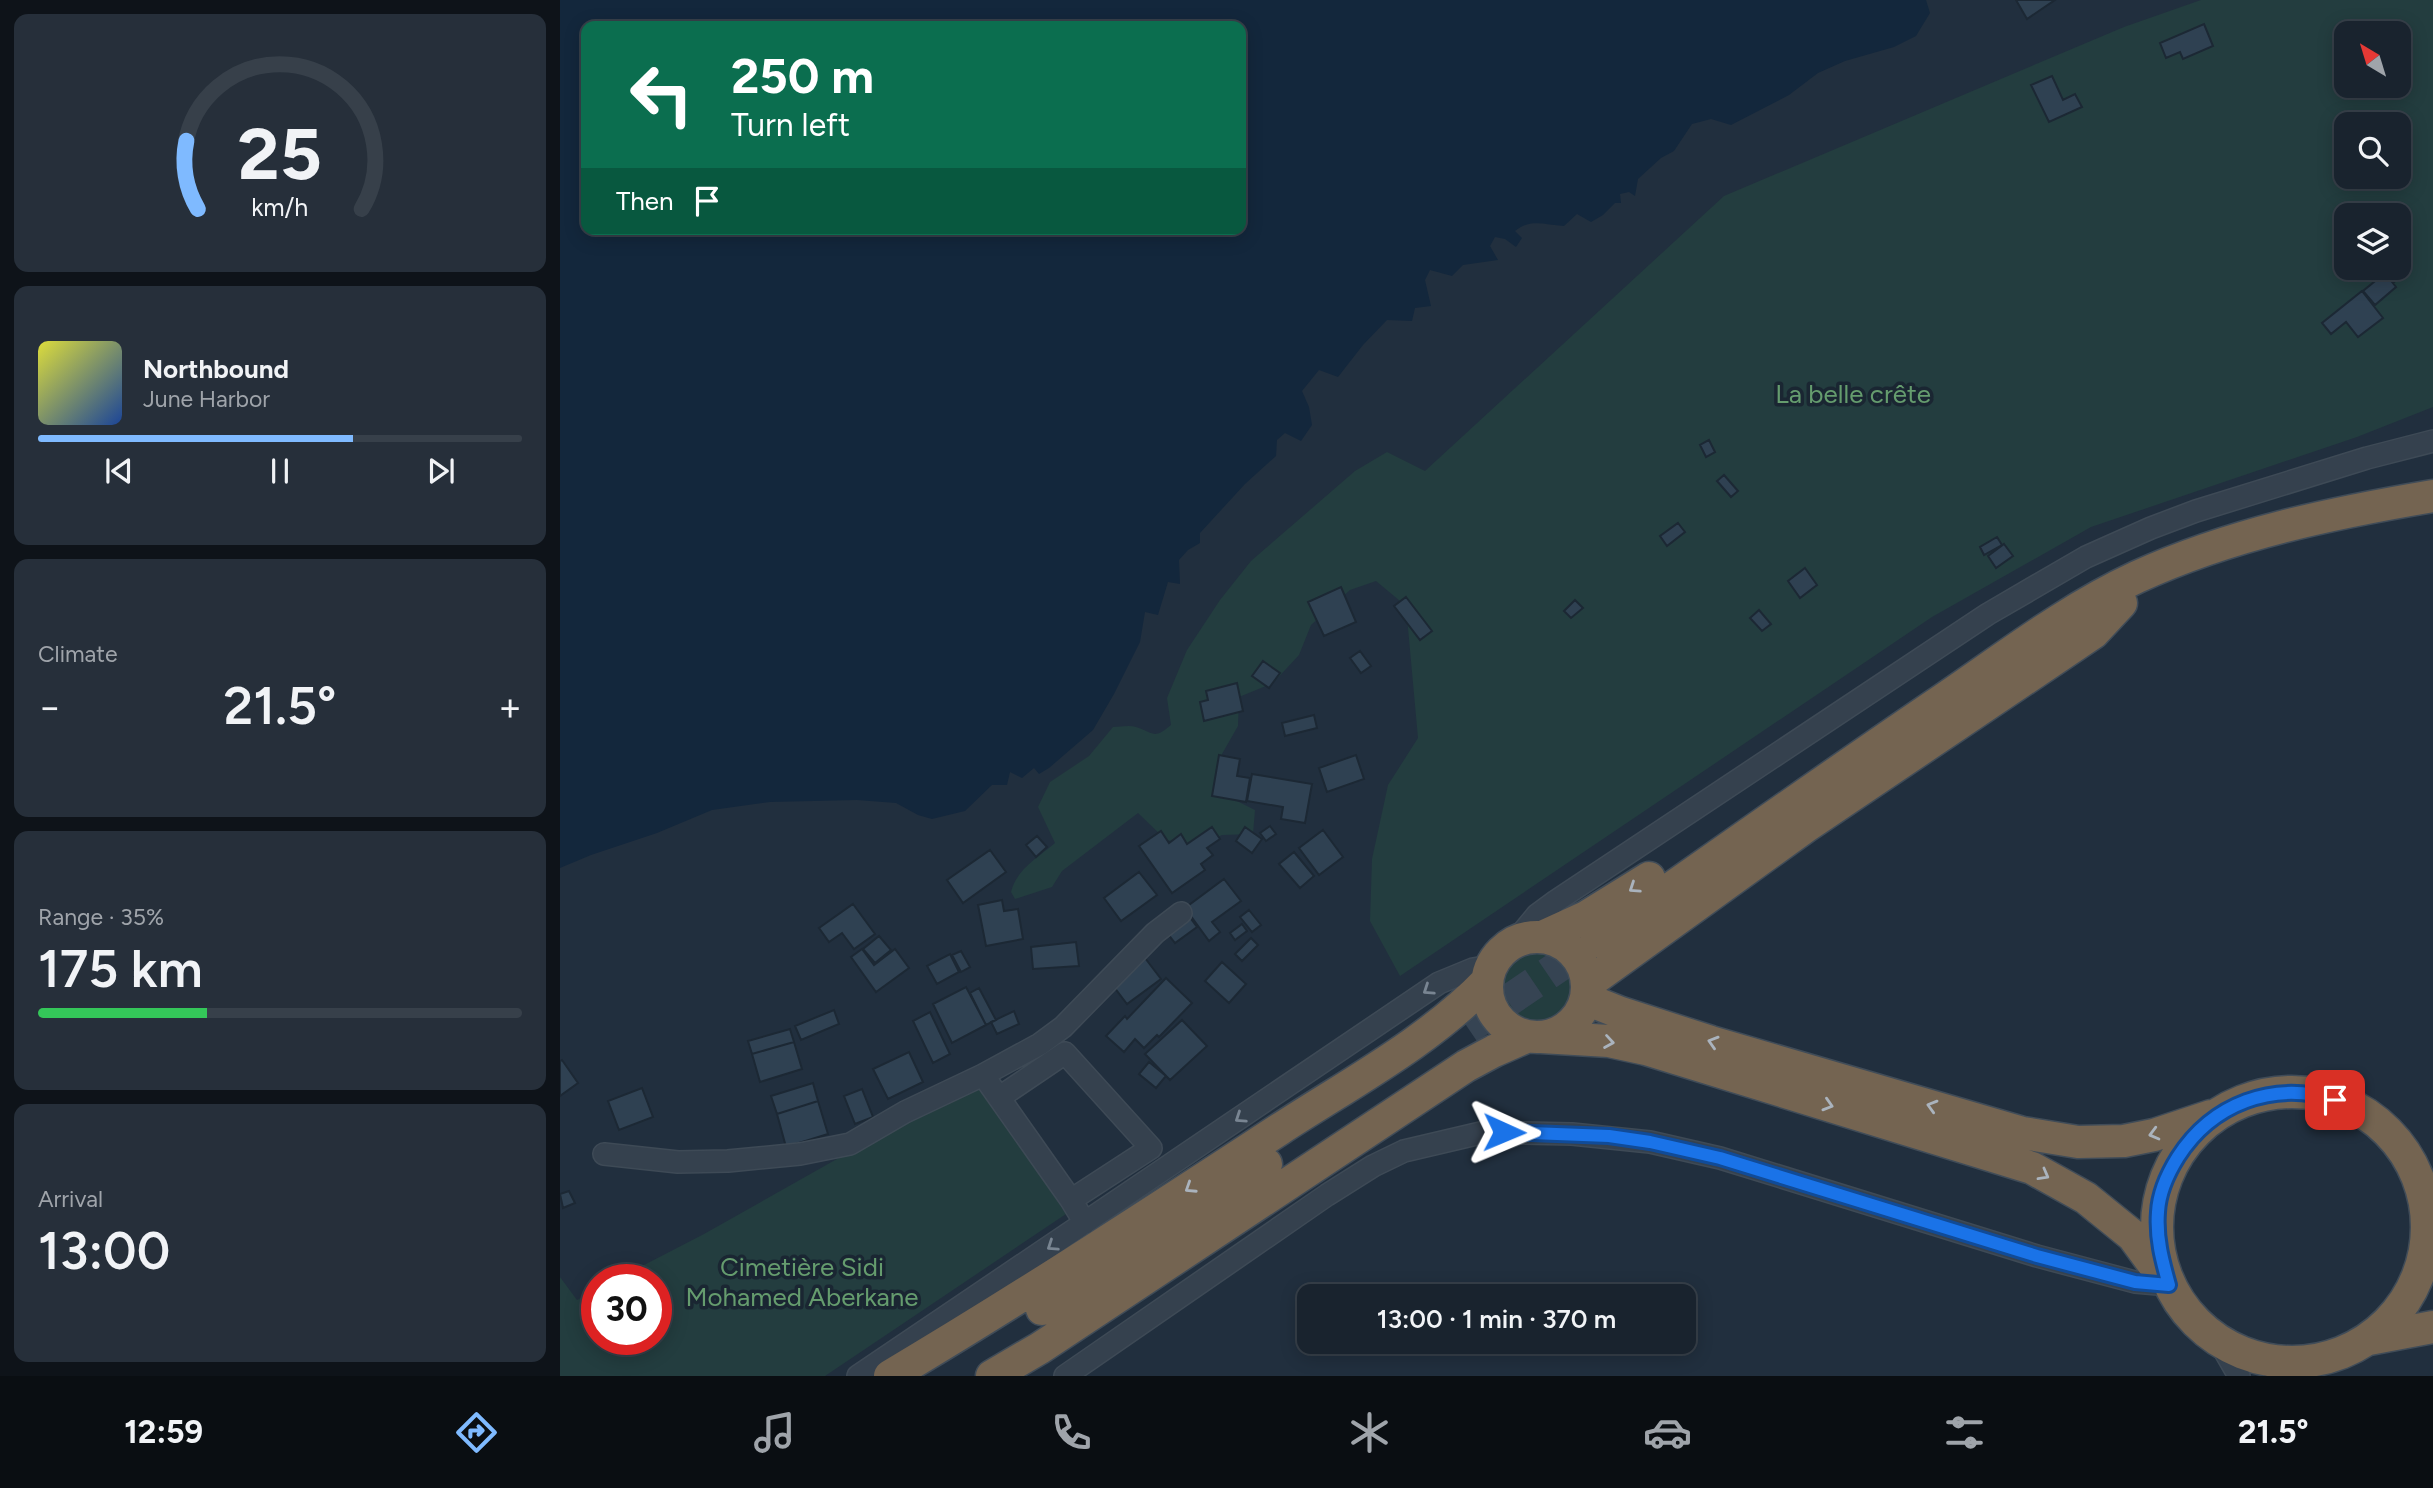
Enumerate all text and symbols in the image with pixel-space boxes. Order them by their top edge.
north arrow [2334,21,2412,98]
map controls [2334,21,2411,280]
text: 250 m [731,46,874,105]
icon: left [616,49,707,140]
text: Turn left [731,106,850,144]
text: 25 [238,111,322,198]
button: search [2334,112,2411,189]
icon: arrive [688,182,726,220]
text: Then [616,185,674,217]
text: km/h [251,192,309,222]
button: layers [2334,203,2411,280]
text: Northbound [143,353,289,385]
park label: La belle crête [1775,378,1931,410]
text: June Harbor [143,385,270,413]
icon: previous [100,452,138,490]
icon: pause [261,452,299,490]
icon: next [422,452,460,490]
text: Climate [38,640,117,668]
text: 21.5° [223,675,337,737]
text: − [38,684,62,730]
text: + [498,684,522,730]
one-way arrow [1629,879,1642,892]
text: Range · 35% [38,903,164,931]
text: 175 km [38,938,203,1000]
one-way arrow [1423,982,1436,994]
one-way arrow [1603,1034,1615,1049]
one-way arrow [1708,1036,1720,1051]
pin [2305,1070,2365,1130]
icon: arrive [2316,1081,2354,1119]
position arrow [1467,1095,1541,1169]
one-way arrow [1822,1096,1834,1111]
one-way arrow [1926,1100,1938,1115]
one-way arrow [1235,1110,1248,1122]
one-way arrow [2148,1126,2160,1140]
one-way arrow [2037,1167,2049,1180]
one-way arrow [1185,1180,1198,1193]
text: Arrival [38,1185,103,1213]
text: 13:00 [38,1220,170,1282]
one-way arrow [1046,1238,1059,1251]
park label: Cimetière Sidi Mohamed Aberkane [686,1251,918,1313]
speed limit sign: 30 [581,1264,672,1355]
text: 13:00 · 1 min · 370 m [1377,1303,1616,1335]
icon: directions [452,1408,501,1457]
icon: music [750,1408,799,1457]
icon: phone [1047,1408,1096,1457]
icon: climate [1345,1408,1394,1457]
icon: car [1643,1408,1692,1457]
icon: filters [1940,1408,1989,1457]
text: 12:59 [124,1413,203,1451]
text: 21.5° [2238,1413,2309,1451]

